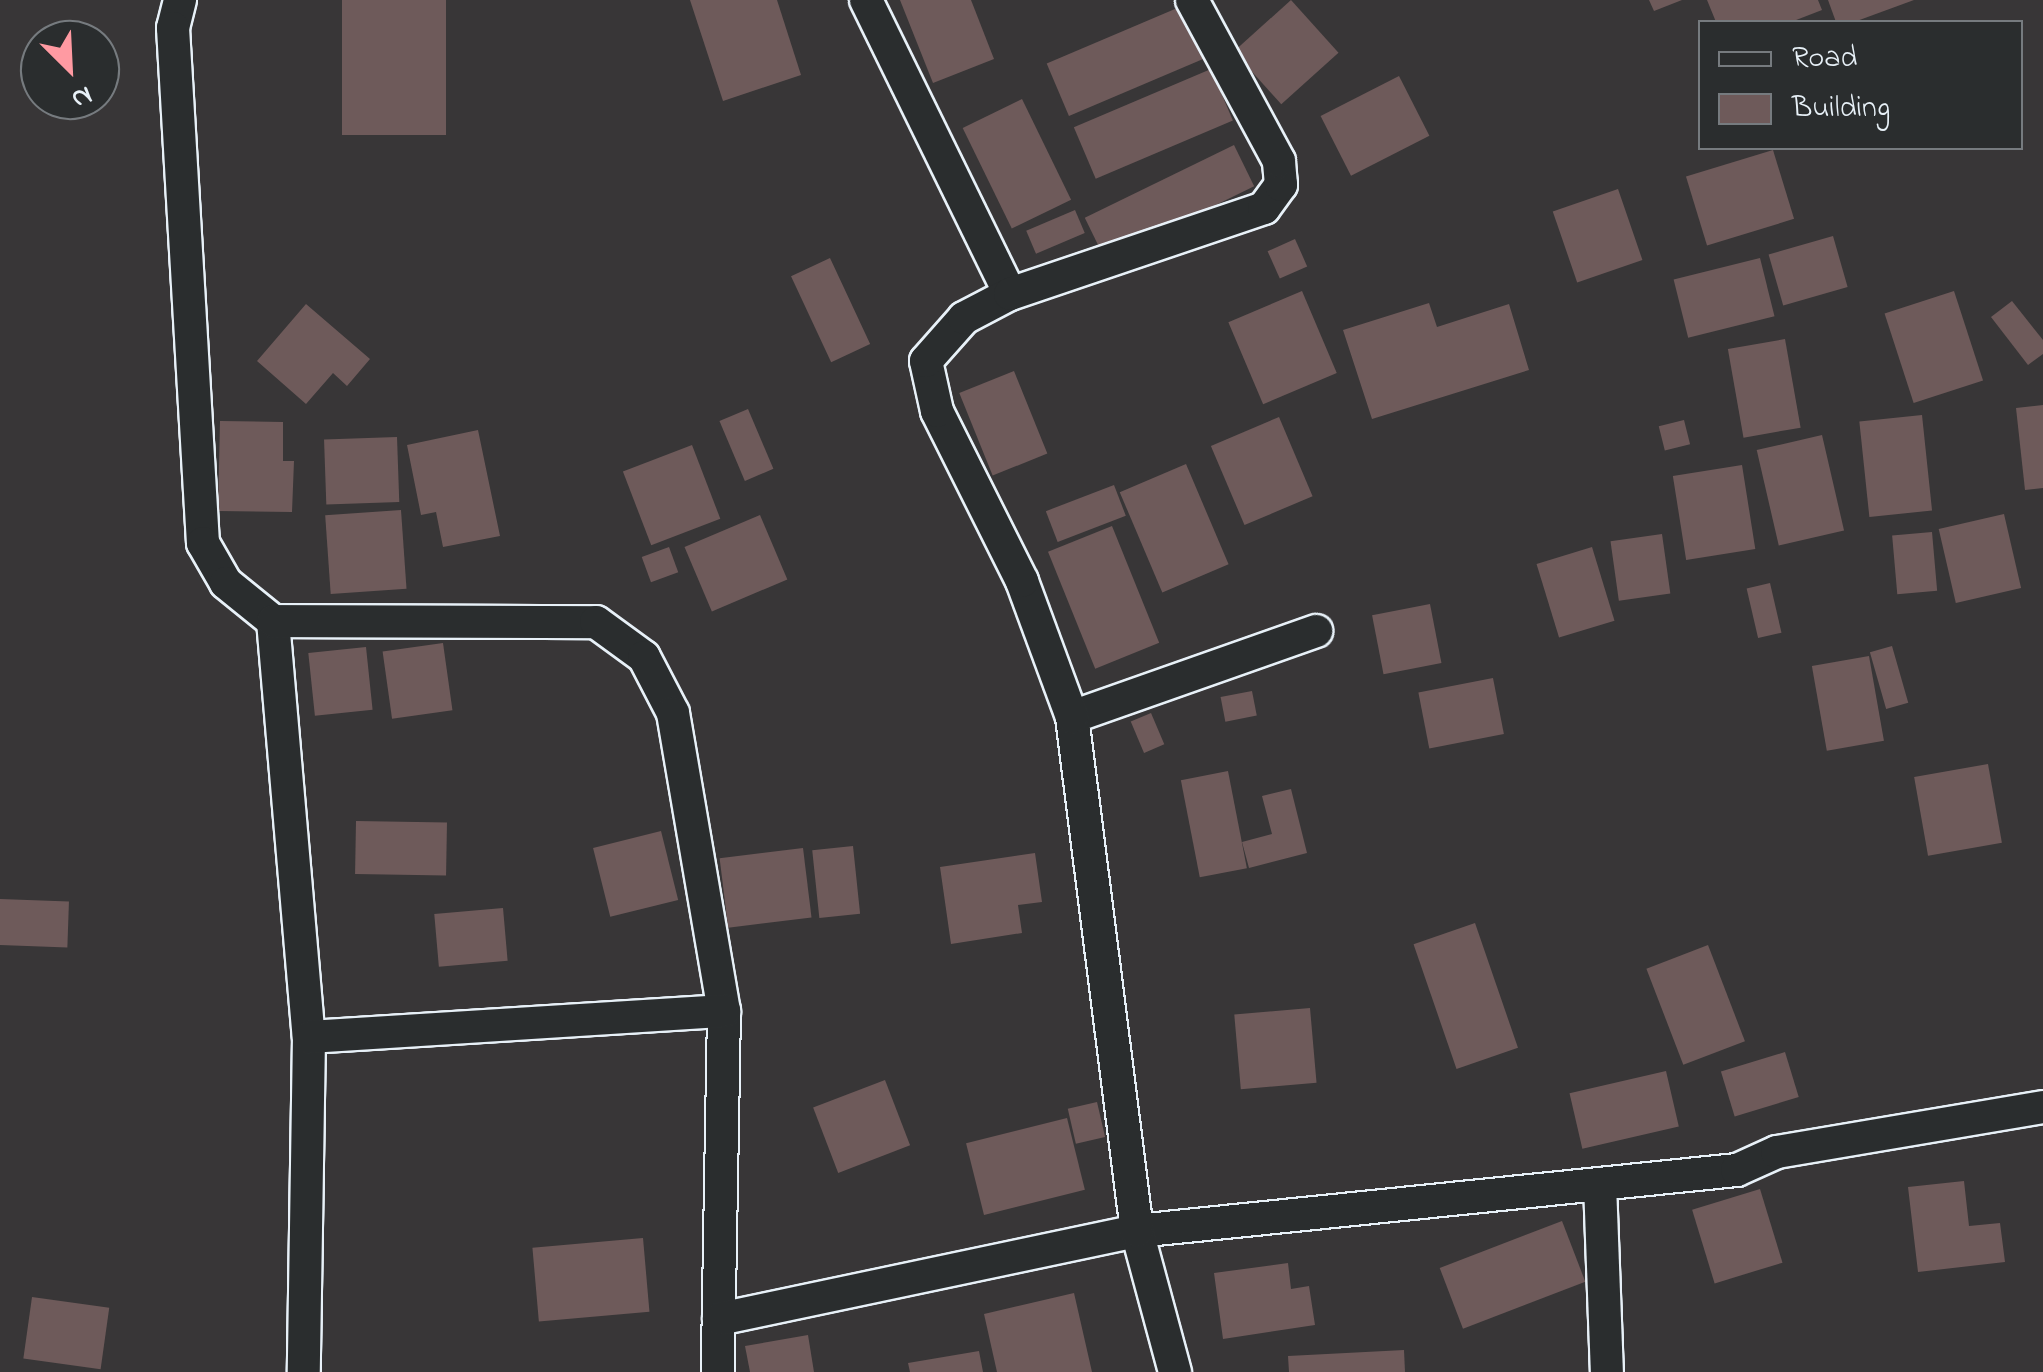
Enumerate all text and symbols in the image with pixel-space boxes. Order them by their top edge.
north arrow [20,20,120,120]
legend [1698,20,2023,150]
text: Road [1792,37,1857,81]
text: N [65,73,99,119]
text: Building [1792,87,1890,131]

